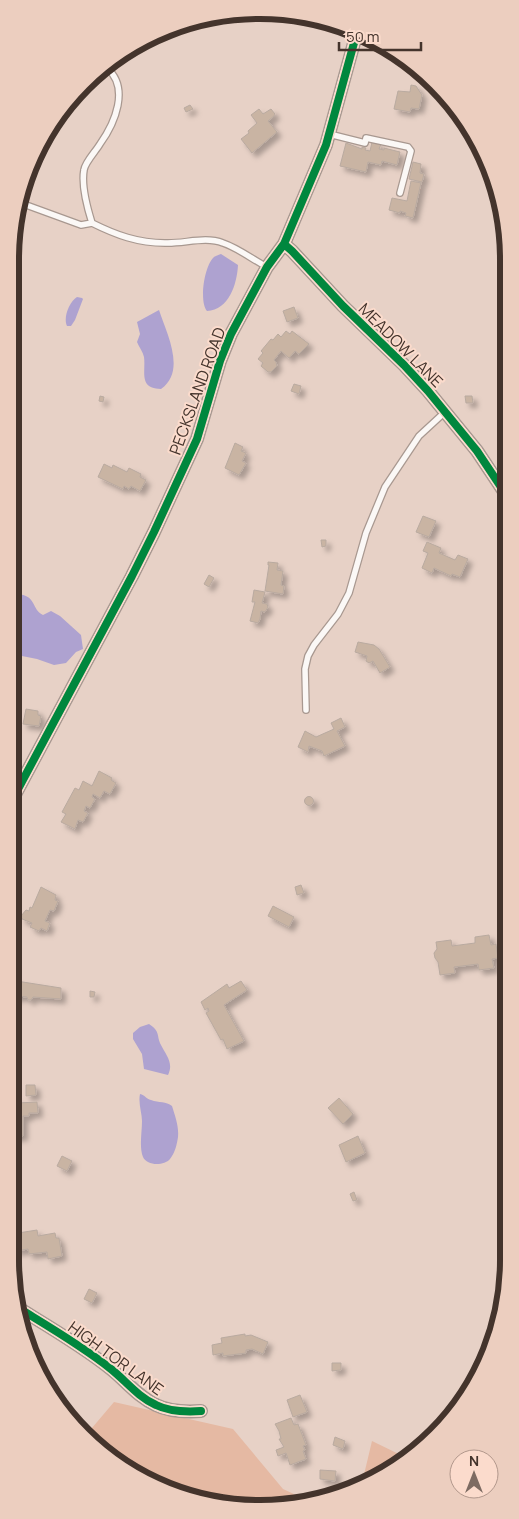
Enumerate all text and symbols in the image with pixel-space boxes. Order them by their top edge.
scale bar [339,20,422,52]
text: 50 m [346,26,380,47]
street label: MEADOW LANE [354,298,448,392]
street label: PECKSLAND ROAD [164,324,230,458]
street label: HIGH TOR LANE [64,1316,168,1400]
north arrow [449,1449,499,1499]
text: N [469,1451,479,1470]

